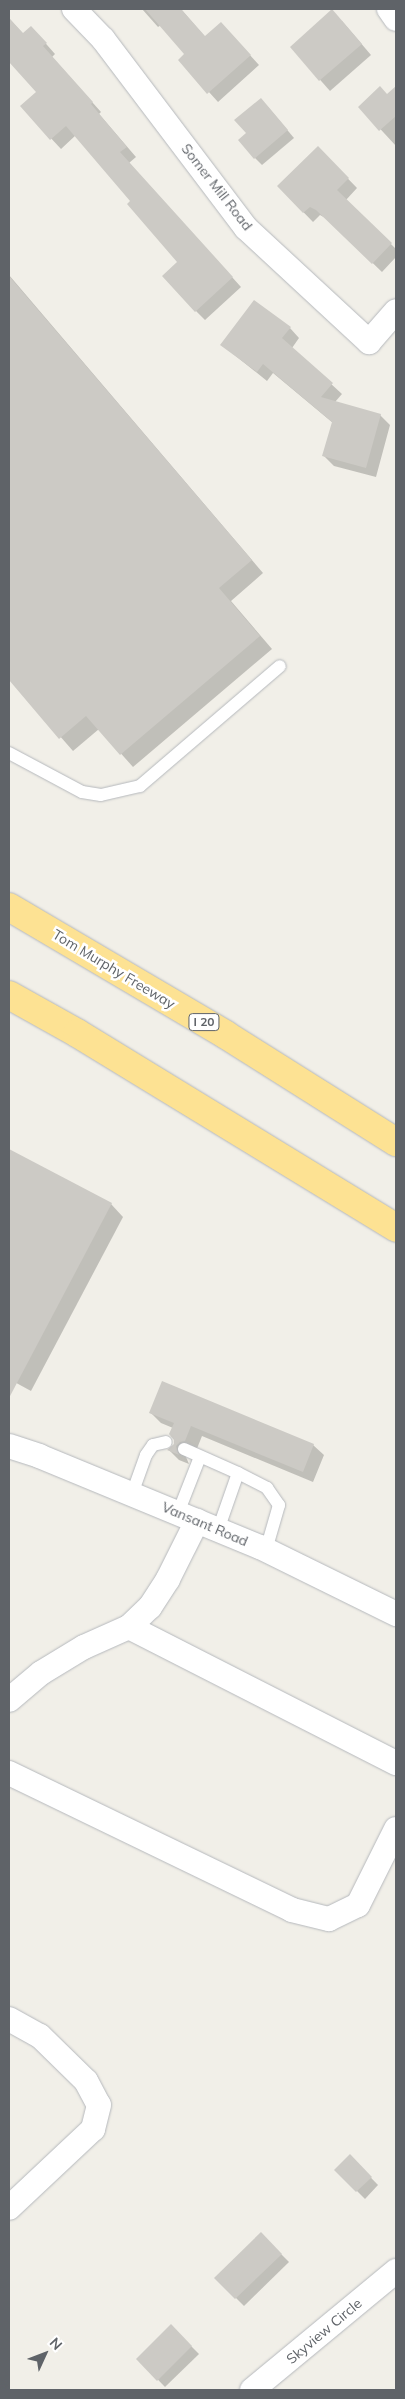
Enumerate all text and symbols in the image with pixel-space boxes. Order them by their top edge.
street label: Somer Mill Road [178,140,256,234]
street label: Tom Murphy Freeway [50,926,178,1012]
road number: I 20 [188,1012,220,1032]
street label: Vansant Road [159,1498,251,1550]
street label: Skyview Circle [283,2295,365,2367]
north arrow [20,2329,70,2379]
text: N [46,2334,66,2354]

